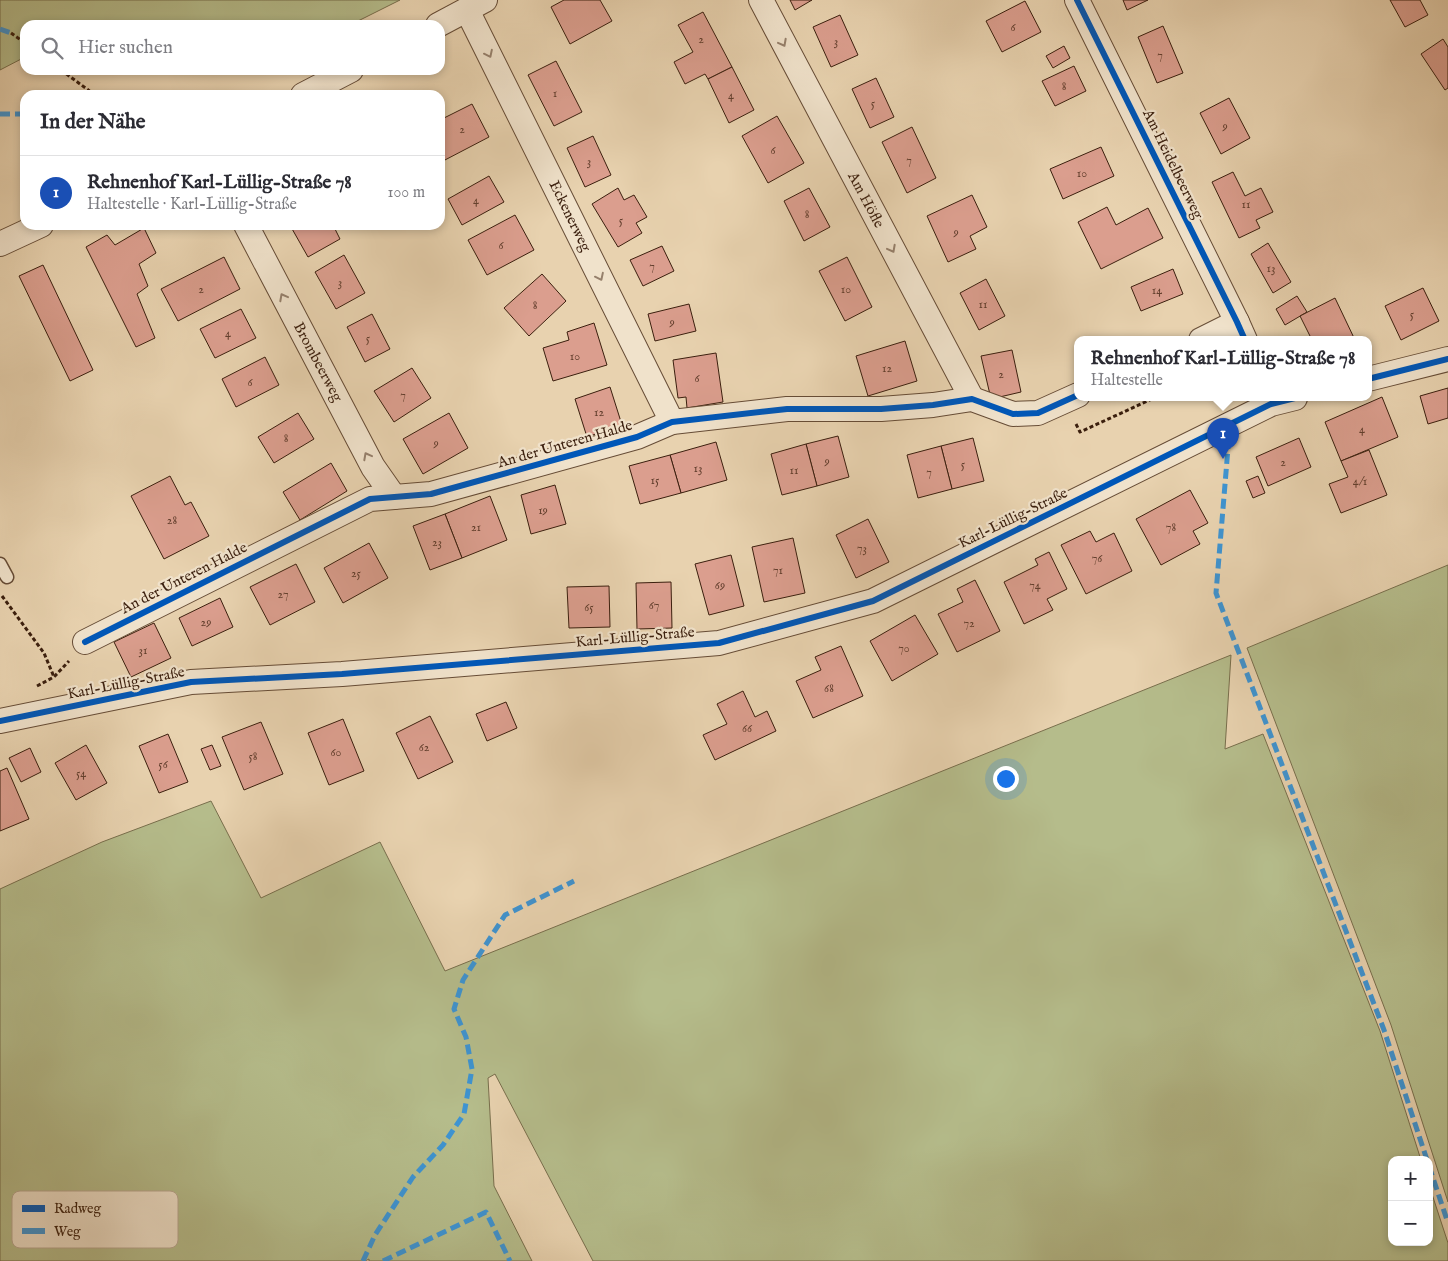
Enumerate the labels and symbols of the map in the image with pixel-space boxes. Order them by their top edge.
house number: 6 [1010,20,1016,35]
house number: 2 [698,32,704,47]
house number: 3 [834,34,838,49]
one-way arrow [777,38,787,47]
house number: 7 [1157,48,1163,63]
one-way arrow [483,49,493,58]
house number: 8 [1062,79,1067,94]
house number: 1 [553,86,557,101]
house number: 4 [728,88,734,103]
house number: 5 [871,96,876,111]
street label: Am Heidelbeerweg [1138,105,1208,223]
house number: 9 [1221,119,1228,134]
house number: 2 [459,122,465,137]
house number: 6 [770,143,776,158]
house number: 7 [906,153,912,168]
house number: 3 [587,154,591,169]
house number: 10 [1077,166,1087,181]
street label: Am Höfle [843,168,889,231]
street label: Eckenerweg [545,177,596,255]
house number: 4 [473,193,479,208]
house number: 11 [1242,197,1250,212]
house number: 8 [805,207,810,222]
house number: 5 [619,213,624,228]
house number: 9 [952,225,959,240]
house number: 6 [498,238,504,253]
one-way arrow [886,243,896,252]
house number: 7 [649,259,655,274]
house number: 13 [1267,261,1275,276]
one-way arrow [594,272,604,281]
house number: 3 [338,275,342,290]
house number: 2 [198,282,204,297]
house number: 10 [841,282,851,297]
house number: 14 [1152,283,1162,298]
one-way arrow [279,293,289,302]
house number: 11 [979,297,987,312]
house number: 8 [533,298,538,313]
house number: 5 [1410,307,1415,322]
house number: 9 [668,315,675,330]
street label: Brombeerweg [289,319,347,406]
house number: 4 [225,326,231,341]
house number: 5 [366,331,371,346]
house number: 10 [570,349,580,364]
house number: 12 [882,361,892,376]
house number: 2 [998,367,1004,382]
house number: 6 [694,371,700,386]
house number: 6 [247,375,253,390]
house number: 7 [400,388,406,403]
house number: 12 [594,405,604,420]
street label: An der Unteren Halde [494,416,635,473]
pin: 1 [1207,418,1239,459]
house number: 4 [1359,422,1365,437]
house number: 8 [284,431,289,446]
house number: 9 [432,436,439,451]
one-way arrow [363,452,373,461]
house number: 9 [823,454,830,469]
house number: 2 [1280,455,1286,470]
house number: 5 [961,457,966,472]
house number: 13 [694,461,702,476]
house number: 11 [790,463,798,478]
house number: 7 [926,465,932,480]
house number: 15 [651,473,660,488]
house number: 4/1 [1353,474,1367,489]
street label: Karl-Lüllig-Straße [955,483,1071,553]
house number: 19 [538,503,548,518]
house number: 28 [167,513,177,528]
house number: 21 [471,520,481,535]
house number: 78 [1166,520,1176,535]
house number: 23 [432,535,442,550]
street label: An der Unteren Halde [117,538,250,619]
house number: 73 [857,541,867,556]
house number: 76 [1092,551,1103,566]
house number: 71 [773,563,783,578]
house number: 25 [351,566,362,581]
house number: 69 [715,578,725,593]
house number: 74 [1029,578,1041,593]
house number: 27 [277,587,289,602]
house number: 67 [649,598,659,613]
house number: 65 [584,600,594,615]
house number: 29 [201,615,211,630]
house number: 72 [963,616,975,631]
street label: Karl-Lüllig-Straße [575,622,695,652]
house number: 70 [898,641,910,656]
house number: 31 [139,643,147,658]
street label: Karl-Lüllig-Straße [66,662,186,704]
house number: 68 [824,681,834,696]
house number: 66 [742,721,753,736]
house number: 62 [419,740,430,755]
house number: 60 [331,745,342,760]
house number: 58 [248,749,258,764]
house number: 56 [158,757,169,772]
house number: 54 [76,766,86,781]
your location [993,766,1019,792]
legend [12,1191,178,1248]
text: Radweg [54,1200,102,1218]
text: Weg [54,1223,81,1241]

